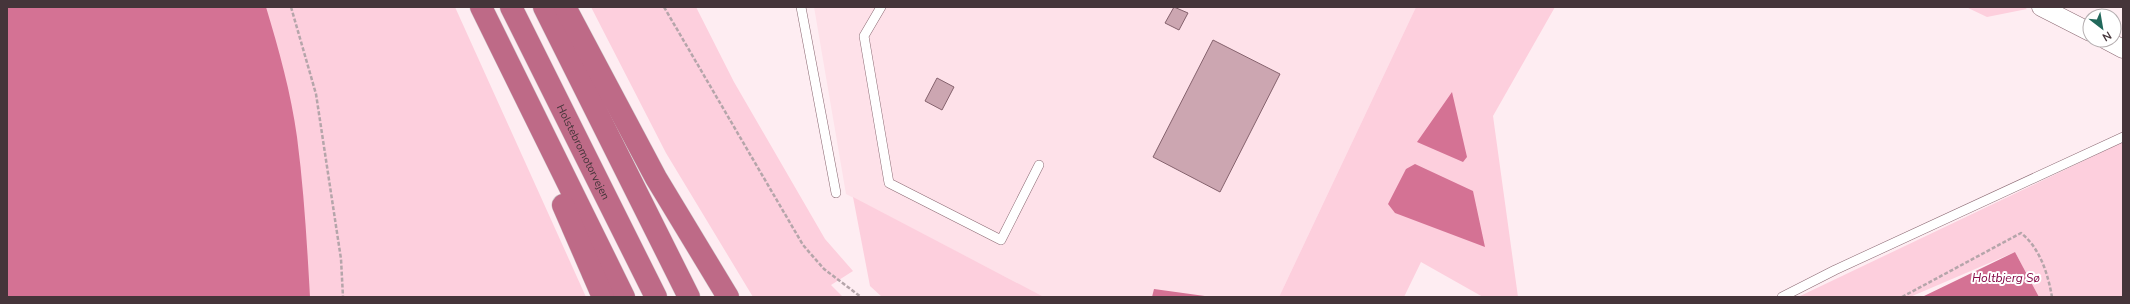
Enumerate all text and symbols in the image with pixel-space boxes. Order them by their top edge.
north arrow [2082,8,2122,48]
text: N [2100,28,2114,45]
street label: Holstebromotorvejen [553,102,614,202]
water label: Holtbjerg Sø [1972,270,2040,286]

